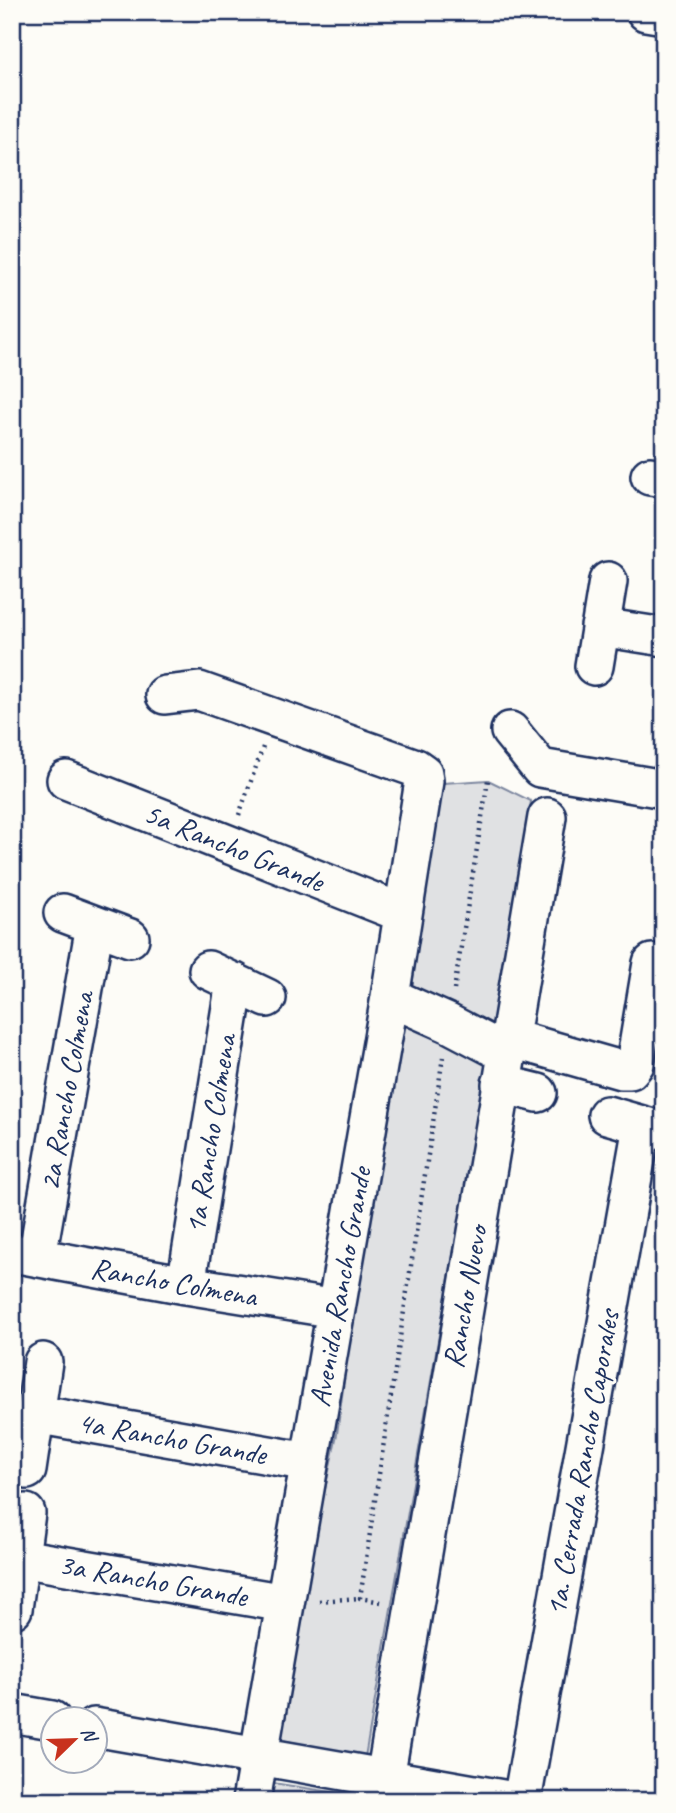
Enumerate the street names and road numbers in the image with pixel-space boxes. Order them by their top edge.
street label: 5a Rancho Grande [139,794,332,901]
street label: 2a Rancho Colmena [30,986,103,1193]
street label: 1a Rancho Colmena [176,1029,245,1236]
street label: Avenida Rancho Grande [300,1162,380,1410]
street label: Rancho Nuevo [434,1220,497,1371]
street label: Rancho Colmena [88,1249,262,1316]
street label: 1a. Cerrada Rancho Caporales [536,1305,628,1619]
street label: 4a Rancho Grande [75,1403,271,1474]
street label: 3a Rancho Grande [56,1545,252,1616]

